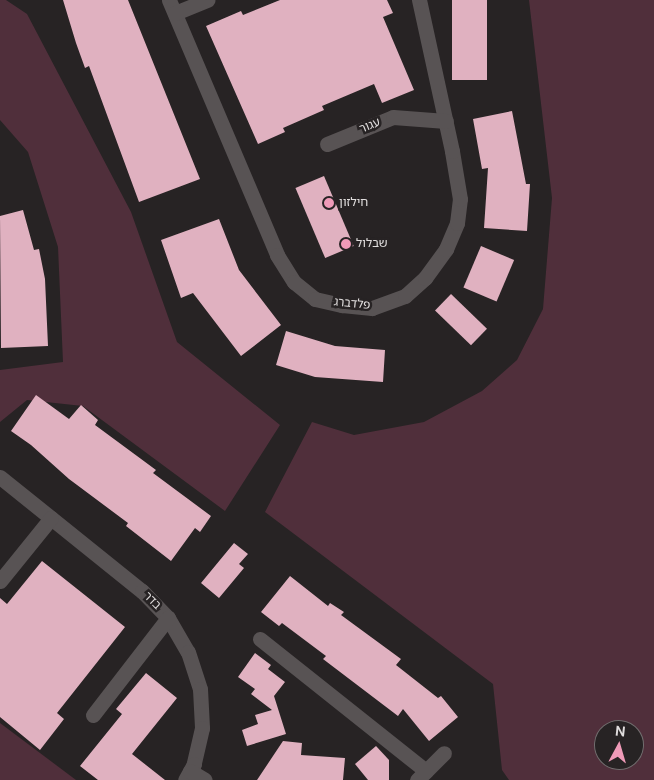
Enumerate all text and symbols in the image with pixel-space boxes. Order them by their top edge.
street label: עגור [357,115,383,137]
place label: חילזון [339,196,368,210]
marker: חילזון [323,197,335,209]
place label: שבלול [356,237,387,251]
marker: שבלול [340,238,352,250]
street label: פלדברג [333,295,371,313]
street label: בדר [140,589,164,613]
north arrow [594,720,644,770]
text: N [614,722,626,741]

